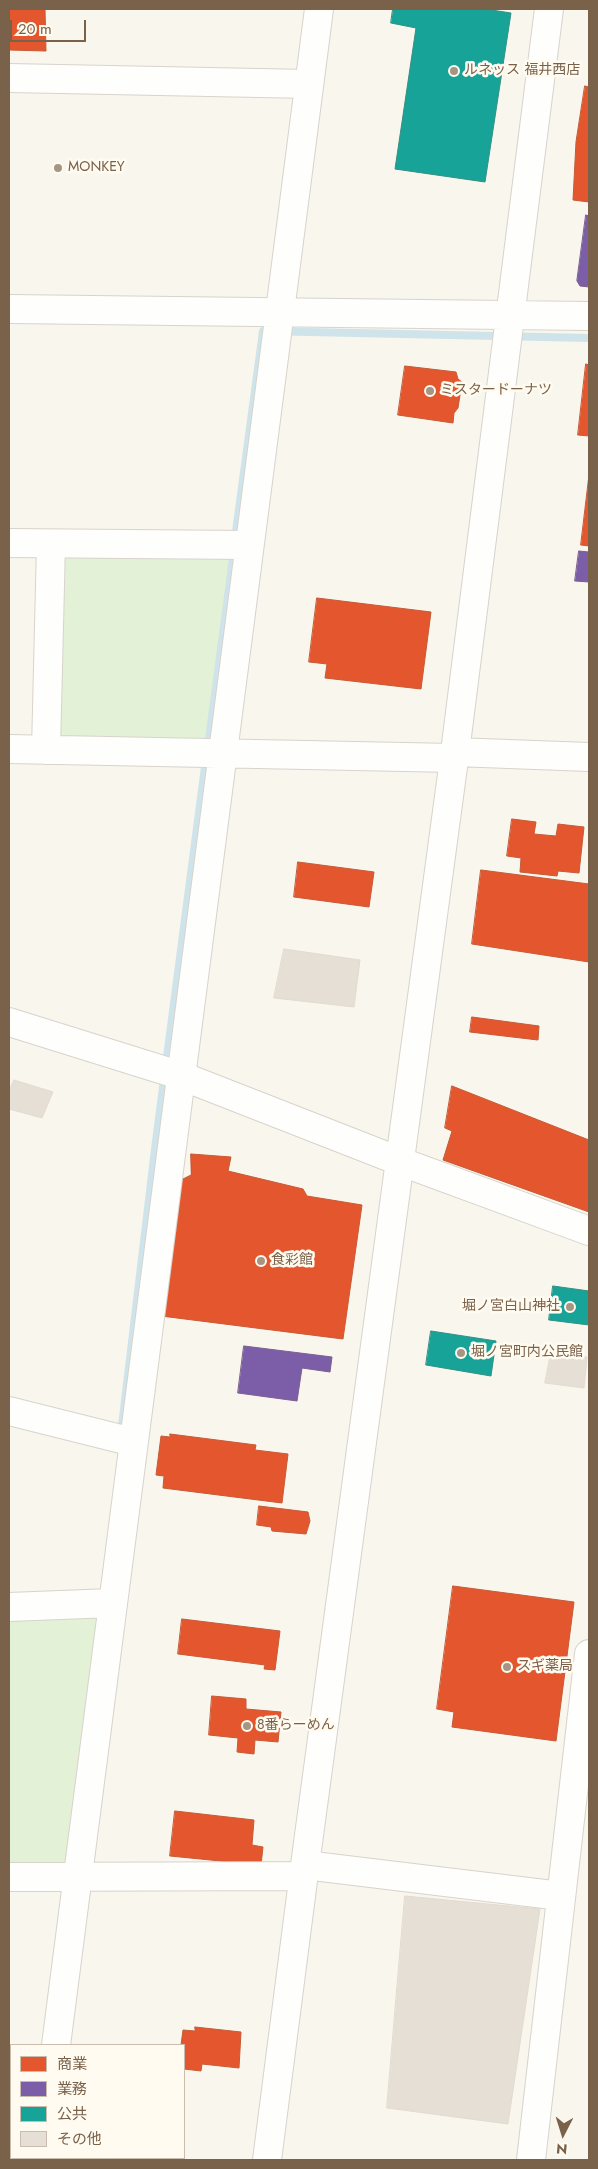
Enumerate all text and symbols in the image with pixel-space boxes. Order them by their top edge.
scale bar [12,10,89,42]
text: 20 m [18,18,52,40]
place label: ルネッス 福井西店 [464,63,580,79]
marker: ルネッス 福井西店 [448,65,460,77]
place label: MONKEY [68,160,125,176]
marker: MONKEY [52,162,64,174]
place label: ミスタードーナツ [440,383,552,399]
marker: ミスタードーナツ [424,385,436,397]
place label: 食彩館 [271,1253,313,1269]
marker: 食彩館 [255,1255,267,1267]
place label: 堀ノ宮白山神社 [462,1299,560,1315]
marker: 堀ノ宮白山神社 [564,1301,576,1313]
place label: 堀ノ宮町内公民館 [471,1345,583,1361]
marker: 堀ノ宮町内公民館 [455,1347,467,1359]
place label: スギ薬局 [517,1659,573,1675]
marker: スギ薬局 [501,1661,513,1673]
place label: 8番らーめん [257,1718,335,1734]
marker: 8番らーめん [241,1720,253,1732]
legend [10,2044,185,2159]
text: 商業 [57,2053,87,2075]
text: 業務 [57,2078,87,2100]
text: 公共 [57,2103,87,2125]
north arrow [538,2109,588,2159]
text: その他 [57,2128,102,2150]
text: N [555,2138,568,2159]

